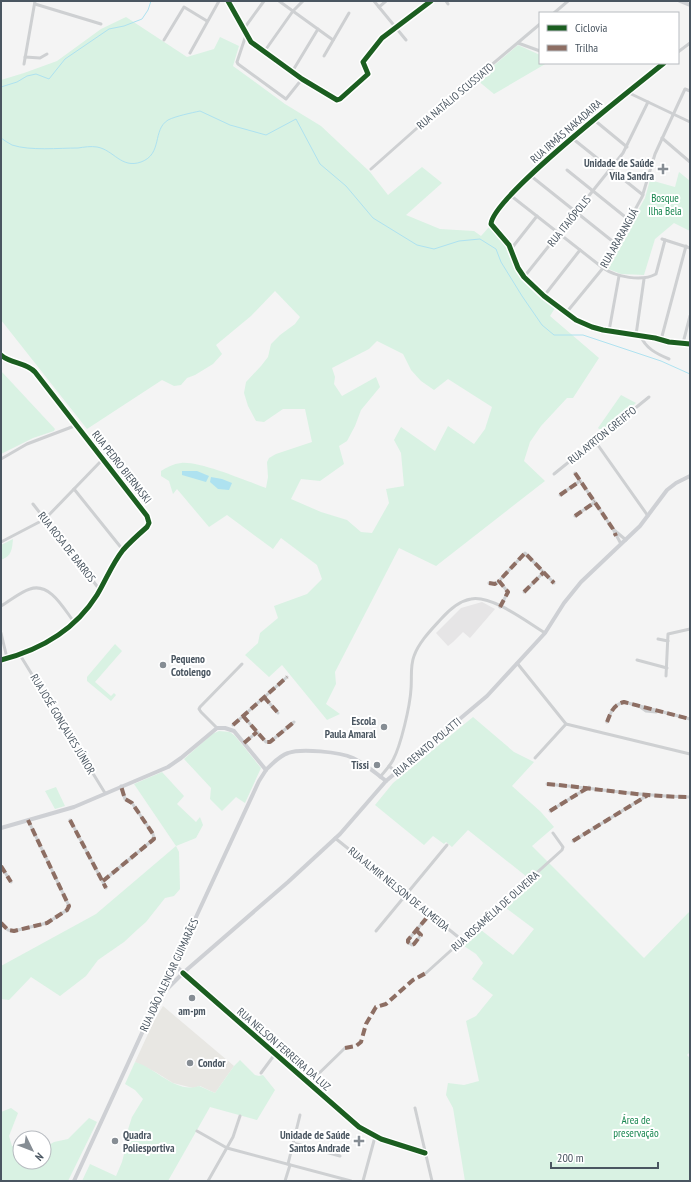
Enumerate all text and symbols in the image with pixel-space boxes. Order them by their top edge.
legend [539,12,679,64]
text: Ciclovia [575,20,607,35]
text: Trilha [575,40,598,55]
street label: RUA NATÁLIO SCUSSIATO [414,60,496,132]
street label: RUA IRMÃS NAKADAIRA [527,96,605,166]
place label: Unidade de Saúde Vila Sandra [584,156,654,183]
marker: Unidade de Saúde Vila Sandra [657,163,669,175]
park label: Bosque Ilha Bela [648,191,682,218]
street label: RUA ITAIÓPOLIS [544,192,594,249]
street label: RUA ARARANGUÁ [597,205,641,270]
street label: RUA AYRTON GREIFFO [565,403,639,467]
street label: RUA PEDRO BIERNASKI [89,428,155,506]
street label: RUA ROSA DE BARROS [35,509,99,585]
place label: Pequeno Cotolengo [171,652,211,679]
marker: Pequeno Cotolengo [158,660,168,670]
street label: RUA JOSÉ GONÇALVES JÚNIOR [27,671,99,777]
place label: Escola Paula Amaral [325,714,376,741]
street label: RUA RENATO POLATTI [390,715,464,779]
marker: Escola Paula Amaral [379,722,389,732]
place label: Tissi [351,758,370,772]
marker: Tissi [372,760,382,770]
street label: RUA ALMIR NELSON DE ALMEIDA [345,844,453,935]
street label: RUA ROSAMÉLIA DE OLIVEIRA [448,867,543,954]
street label: RUA JOÃO ALENCAR GUIMARÃES [137,916,202,1034]
marker: am-pm [187,993,197,1003]
place label: am-pm [178,1004,206,1018]
street label: RUA NELSON FERREIRA DA LUZ [234,1005,334,1094]
place label: Condor [198,1056,226,1070]
marker: Condor [185,1058,195,1068]
park label: Área de preservação [613,1113,659,1140]
place label: Quadra Poliesportiva [123,1128,175,1155]
place label: Unidade de Saúde Santos Andrade [280,1128,350,1155]
north arrow [12,1130,52,1170]
marker: Unidade de Saúde Santos Andrade [353,1135,365,1147]
marker: Quadra Poliesportiva [110,1136,120,1146]
scale bar [551,1144,658,1170]
text: N [32,1150,46,1164]
text: 200 m [557,1150,584,1165]

